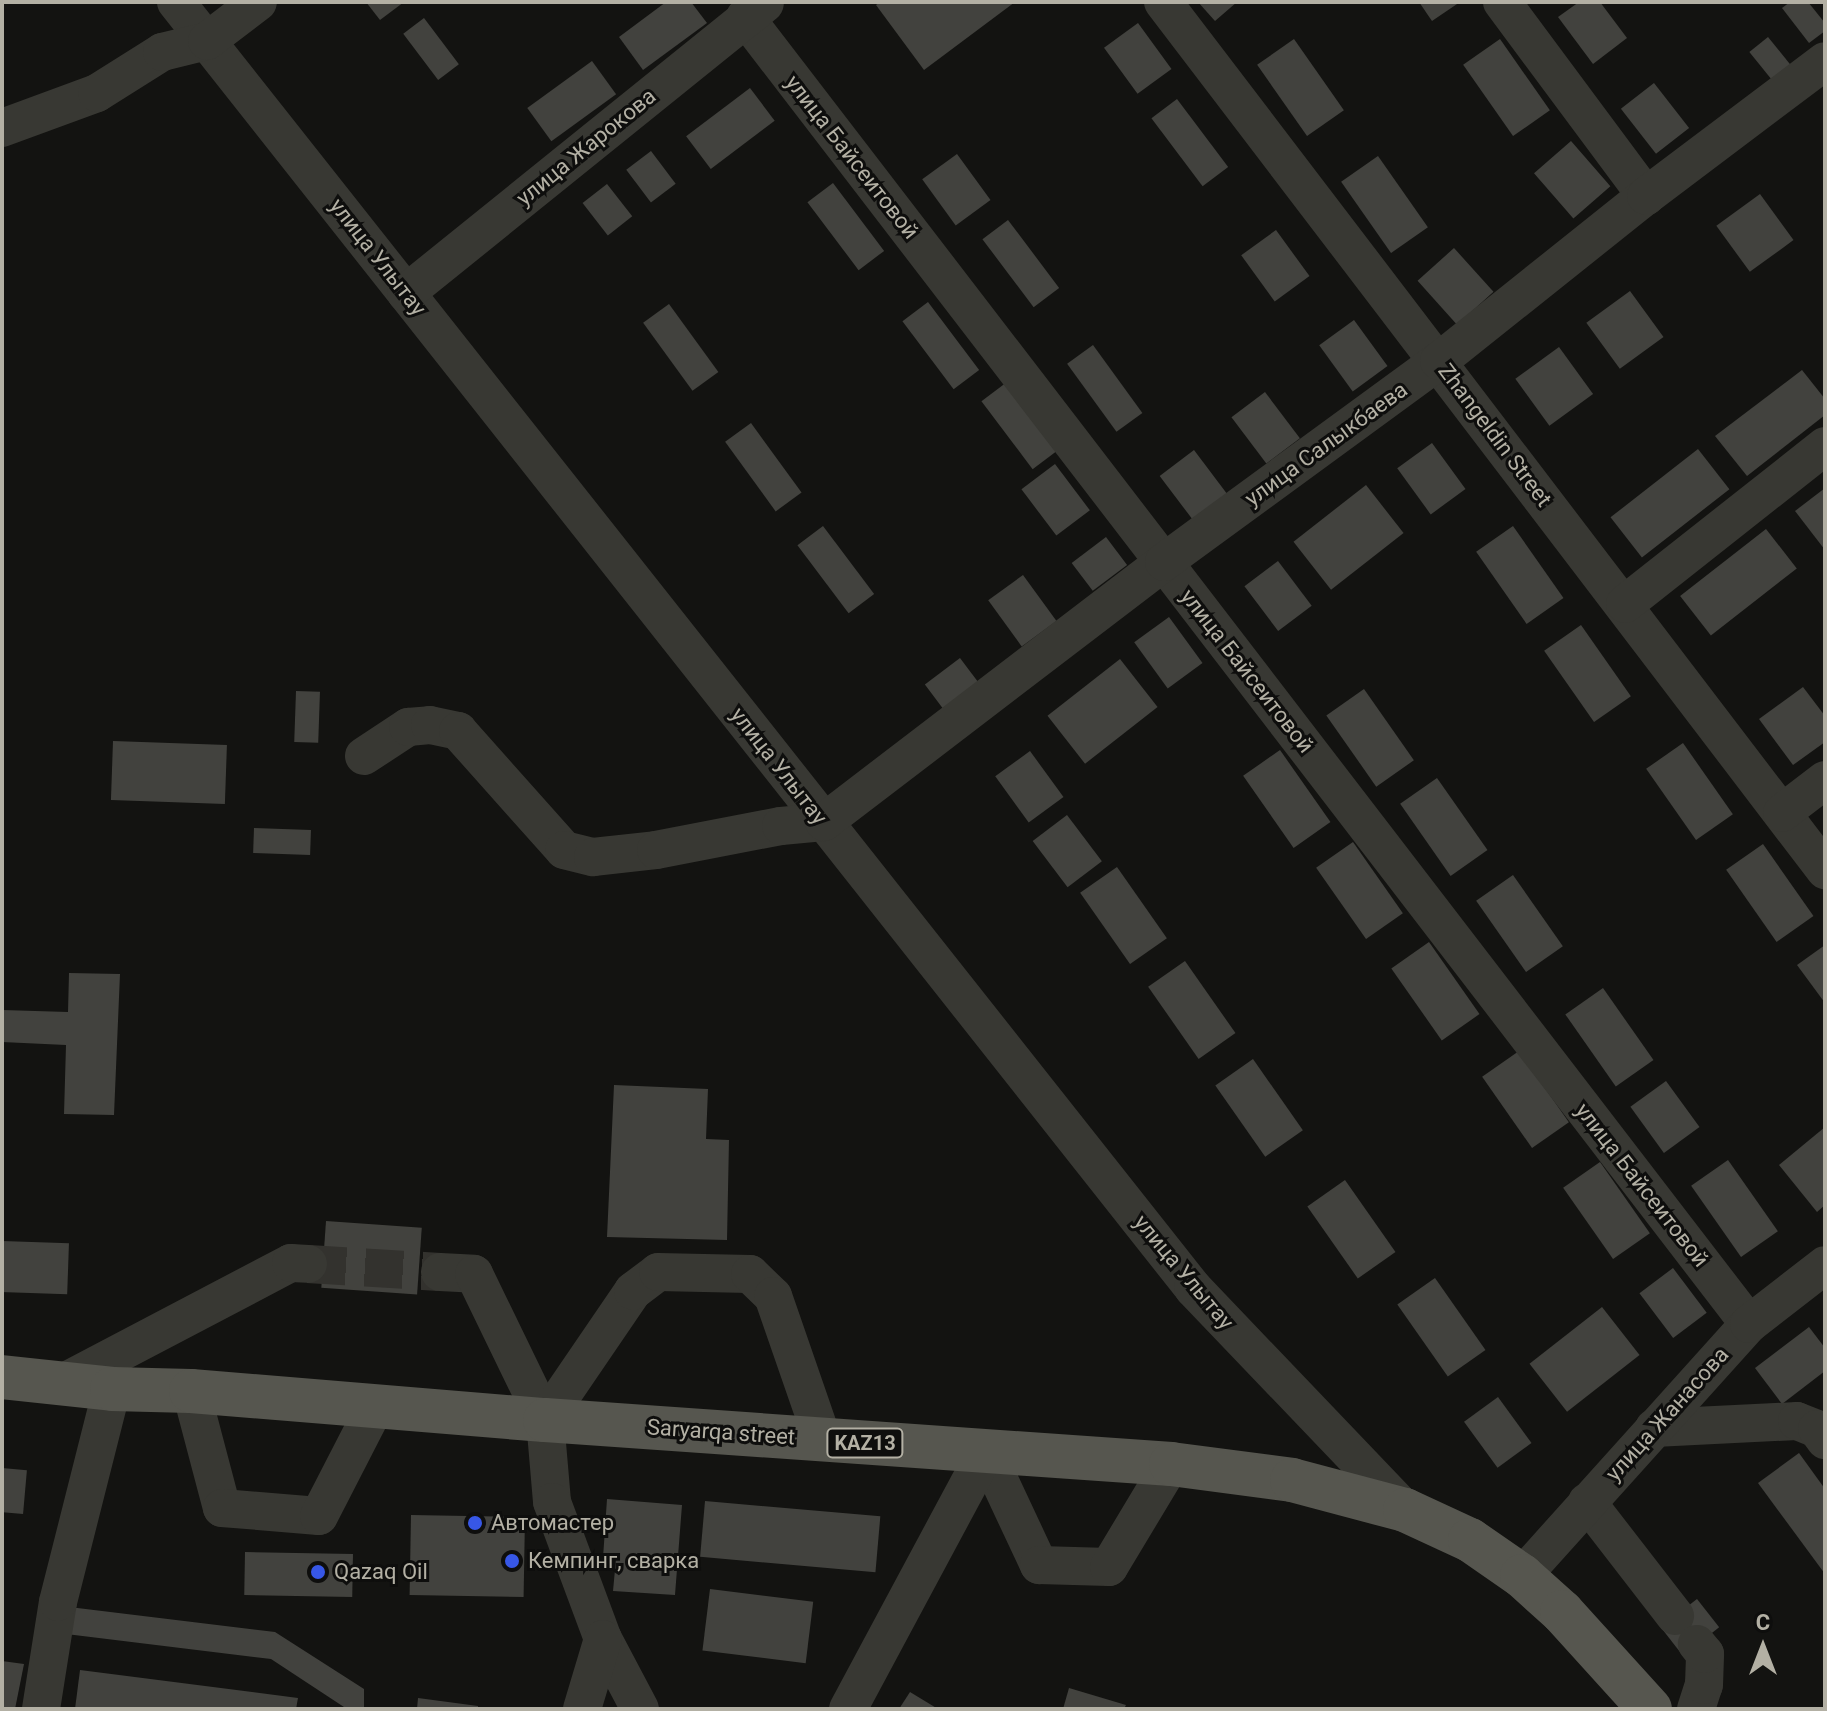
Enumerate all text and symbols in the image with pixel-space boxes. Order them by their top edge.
street label: улица Байсеитовой [780,70,924,244]
street label: улица Жарокова [511,83,661,211]
street label: улица Улытау [324,193,432,321]
street label: Zhangeldin Street [1433,358,1557,512]
street label: улица Салыкбаева [1240,376,1412,512]
street label: улица Байсеитовой [1175,584,1319,758]
street label: улица Улытау [725,702,833,830]
street label: улица Байсеитовой [1570,1098,1714,1272]
street label: улица Улытау [1128,1209,1240,1335]
street label: улица Жанасова [1600,1342,1734,1486]
street label: Saryarqa street [646,1414,796,1450]
road number: KAZ13 [825,1427,905,1459]
place label: Автомастер [491,1510,614,1536]
marker: Автомастер [466,1514,484,1532]
place label: Кемпинг, сварка [528,1548,699,1574]
marker: Кемпинг, сварка [503,1552,521,1570]
place label: Qazaq Oil [334,1559,428,1585]
marker: Qazaq Oil [309,1563,327,1581]
north arrow [1723,1607,1803,1687]
text: С [1756,1610,1770,1635]

